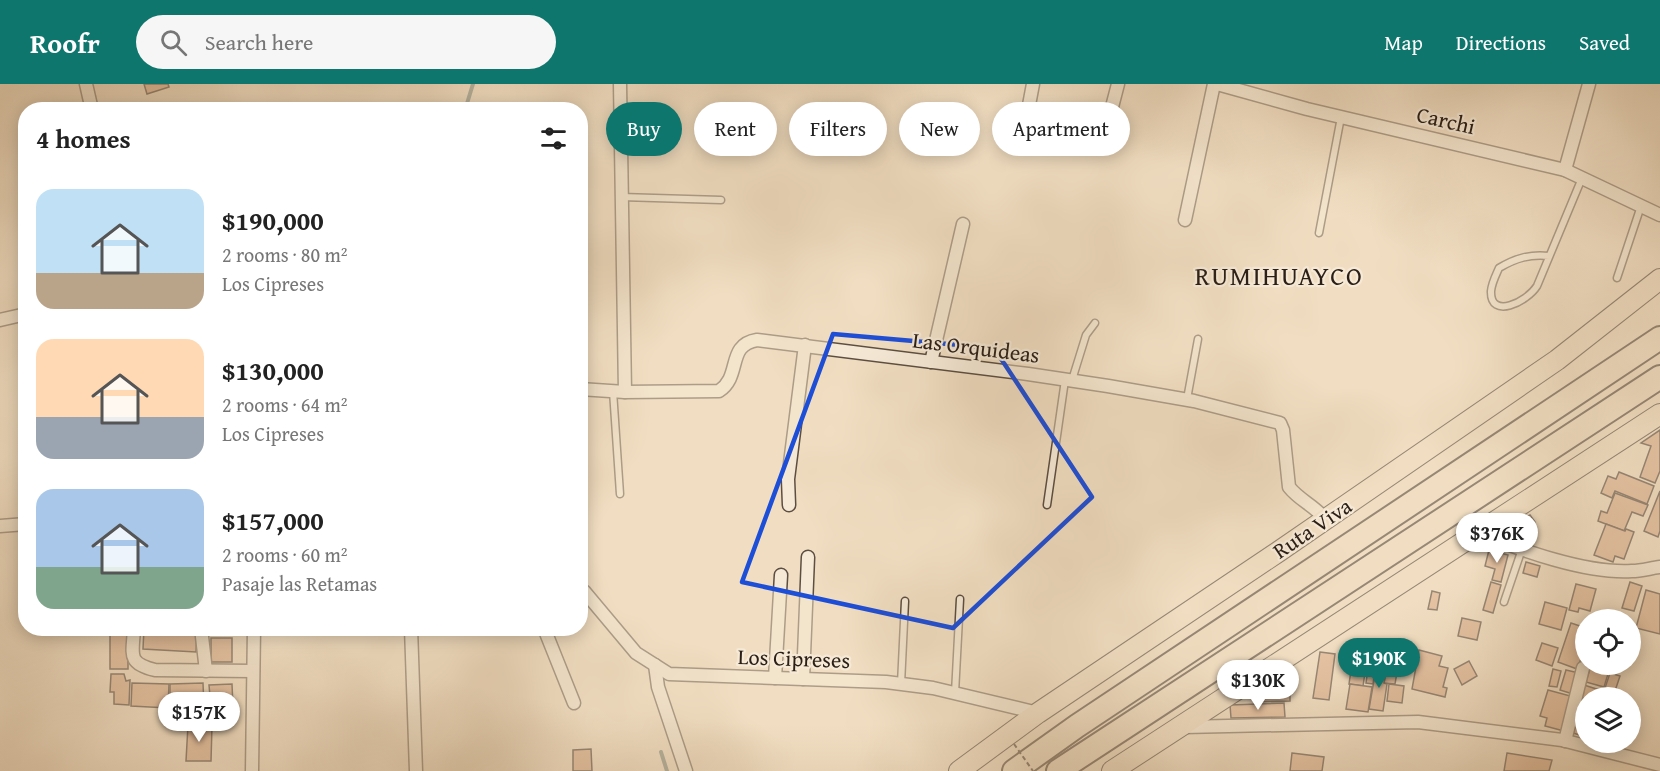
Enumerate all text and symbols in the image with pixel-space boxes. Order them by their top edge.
search box [136,15,556,69]
text: Roofr [30,22,100,63]
icon: search [157,26,190,59]
text: Search here [205,26,313,58]
text: Map [1384,27,1423,58]
text: Directions [1456,27,1546,58]
text: Saved [1579,27,1630,58]
street label: Carchi [1414,98,1478,142]
chip: Buy [606,102,682,156]
chip: Rent [694,102,777,156]
chip: Filters [789,102,887,156]
chip: New [899,102,980,156]
chip: Apartment [992,102,1130,156]
text: 4 homes [36,119,131,158]
icon: filters [537,122,570,155]
text: $190,000 [222,201,324,240]
icon: home [84,213,156,285]
text: 2 rooms · 80 m² [222,240,348,269]
district label: RUMIHUAYCO [1195,256,1363,295]
text: Los Cipreses [222,269,324,298]
street label: Las Orquideas [911,323,1041,371]
text: $130,000 [222,351,324,390]
icon: home [84,363,156,435]
text: 2 rooms · 64 m² [222,390,348,419]
text: Los Cipreses [222,419,324,448]
street label: Ruta Viva [1266,489,1358,566]
text: $157,000 [222,501,324,540]
icon: home [84,513,156,585]
pin: $376K [1455,513,1539,564]
text: $376K [1470,518,1524,547]
text: 2 rooms · 60 m² [222,540,348,569]
text: Pasaje las Retamas [222,569,377,598]
map controls [1575,609,1641,753]
button: locate [1575,609,1641,675]
pin: $190K [1337,638,1421,689]
street label: Los Cipreses [737,640,851,676]
text: $190K [1352,643,1406,672]
pin: $130K [1216,660,1300,711]
text: $130K [1231,665,1285,694]
button: layers [1575,687,1641,753]
pin: $157K [157,692,241,743]
text: $157K [172,697,226,726]

